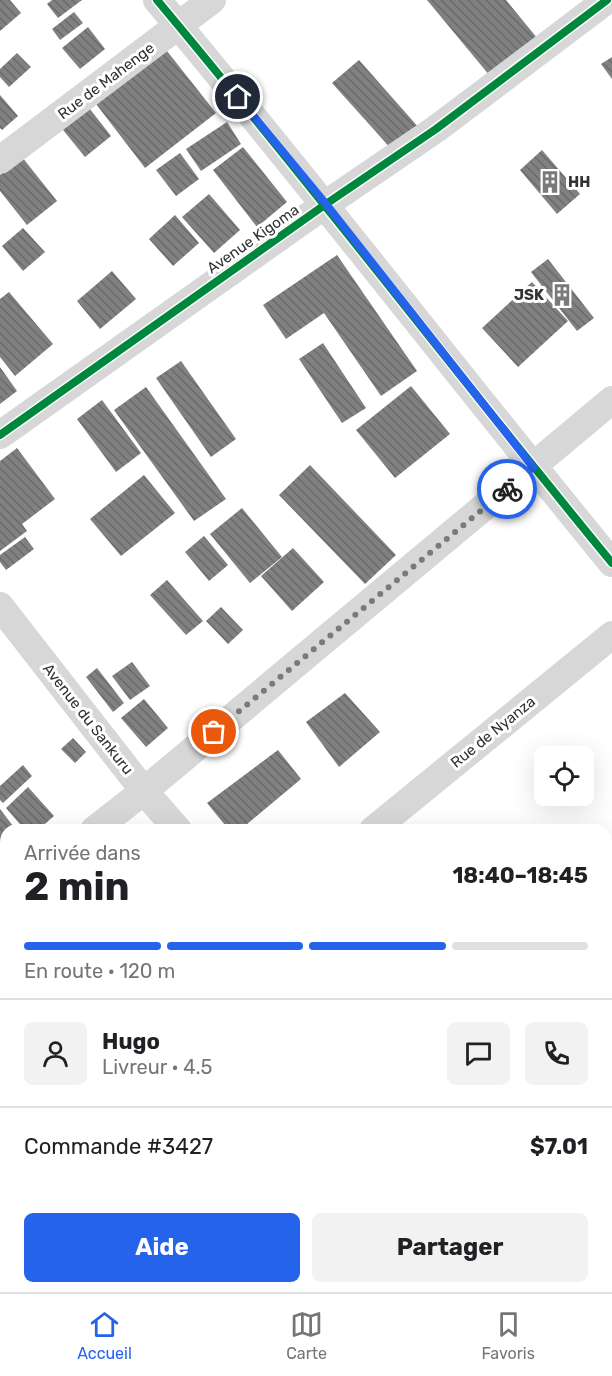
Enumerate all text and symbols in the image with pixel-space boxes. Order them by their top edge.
street label: Rue de Mahenge [54,39,158,123]
pin [212,71,263,122]
icon: home [221,80,254,113]
building icon: HH [537,169,563,195]
place label: HH [568,173,590,191]
street label: Avenue Kigoma [204,201,302,277]
building icon: JSK [549,282,575,308]
place label: JSK [514,286,544,304]
courier [477,459,537,519]
icon: bike [491,473,524,506]
street label: Avenue du Sankuru [39,660,137,778]
street label: Rue de Nyanza [447,692,539,772]
pin [188,706,239,757]
icon: bag [197,715,230,748]
map controls [534,746,594,806]
button: locate [534,746,594,806]
text: Arrivée dans [24,841,141,865]
text: 18:40–18:45 [452,862,588,889]
text: 2 min [24,864,130,910]
text: En route · 120 m [24,959,175,983]
button: person [24,1022,87,1085]
button: chat [447,1022,510,1085]
button: phone [525,1022,588,1085]
text: Hugo [102,1028,160,1055]
text: Livreur · 4.5 [102,1055,212,1079]
text: Commande #3427 [24,1133,213,1160]
text: $7.01 [530,1133,588,1160]
button: Aide [24,1213,300,1282]
button: Partager [312,1213,588,1282]
tab: Accueil [77,1308,132,1363]
tab: Carte [286,1308,327,1363]
tab: Favoris [481,1308,535,1363]

